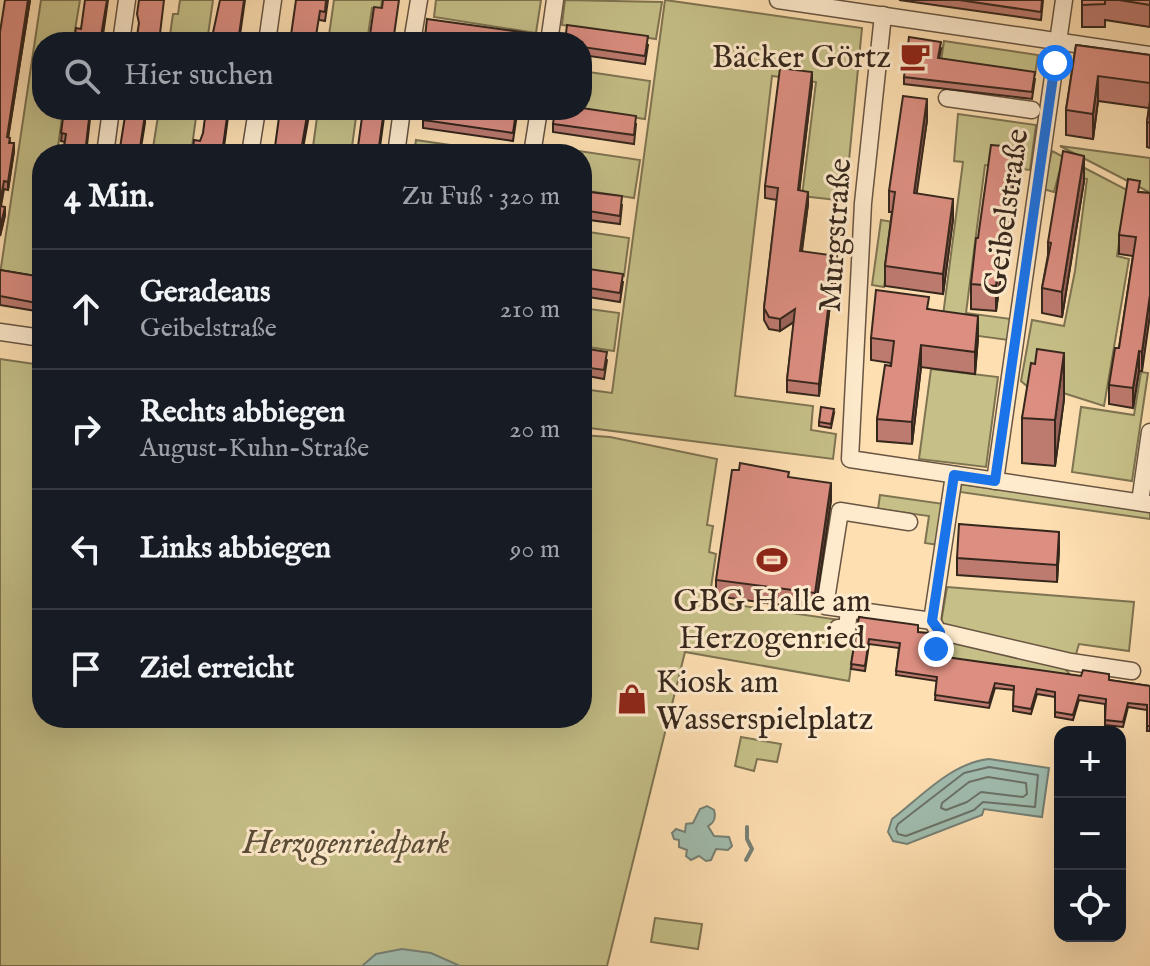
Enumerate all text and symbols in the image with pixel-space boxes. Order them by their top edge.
search box [32,32,592,120]
place label: Bäcker Görtz [712,38,891,79]
cafe icon: Bäcker Görtz [898,39,932,73]
route start [1037,45,1073,81]
icon: search [60,54,104,98]
text: Hier suchen [124,57,274,95]
street label: Geibelstraße [975,126,1039,298]
street label: Murgstraße [811,157,862,314]
text: 4 Min. [64,175,155,218]
text: Zu Fuß · 320 m [402,180,560,213]
text: Geradeaus [140,274,270,312]
icon: ahead [64,287,108,331]
text: 210 m [500,293,560,326]
text: Geibelstraße [140,312,277,345]
text: Rechts abbiegen [140,394,345,432]
icon: right [64,407,108,451]
text: 20 m [509,413,560,446]
text: August-Kuhn-Straße [140,432,369,465]
icon: left [64,527,108,571]
text: Links abbiegen [140,530,331,568]
text: 90 m [510,533,560,566]
sports icon: GBG Halle am Herzogenried [755,543,789,577]
place label: GBG Halle am Herzogenried [673,582,871,660]
route end [918,631,954,667]
icon: arrive [64,647,108,691]
text: Ziel erreicht [140,650,294,688]
place label: Kiosk am Wasserspielplatz [656,663,873,741]
shop icon: Kiosk am Wasserspielplatz [615,682,649,716]
map controls [1054,726,1126,942]
button: + [1054,726,1126,798]
button: − [1054,798,1126,870]
park label: Herzogenriedpark [242,824,450,865]
button: locate [1054,870,1126,942]

